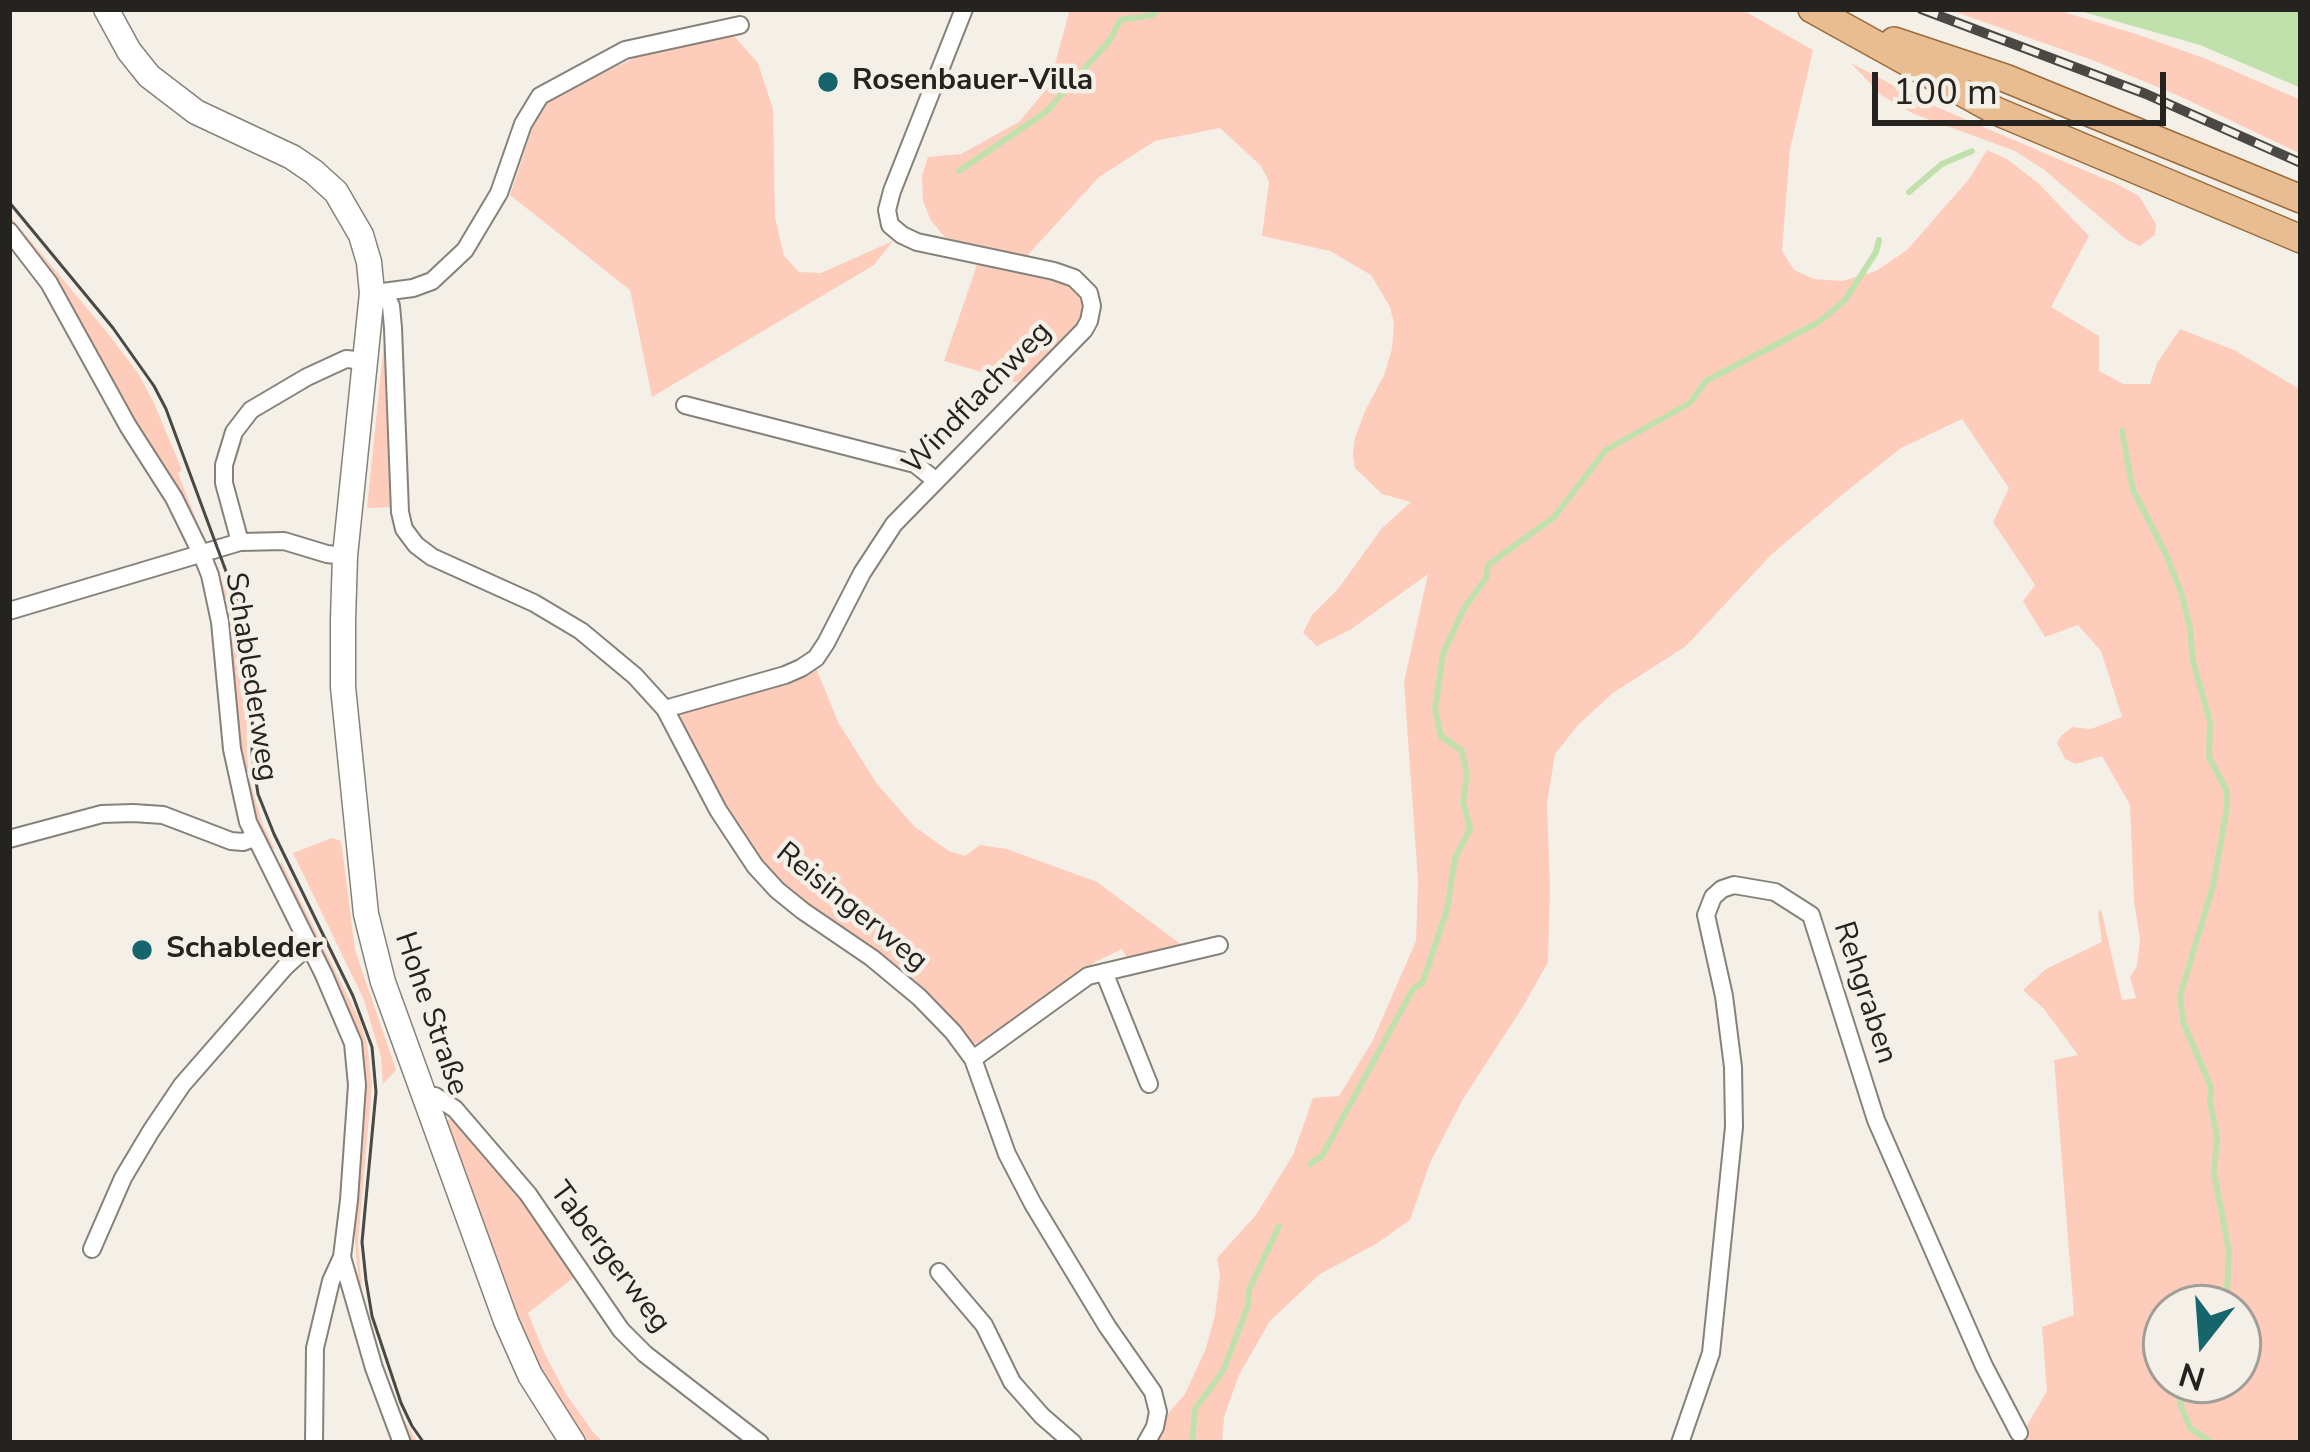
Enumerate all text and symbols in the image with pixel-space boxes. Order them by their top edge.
scale bar [1878,48,2172,122]
place label: Rosenbauer-Villa [852,64,1093,100]
text: 100 m [1893,68,1998,117]
marker: Rosenbauer-Villa [815,69,841,95]
street label: Windflachweg [896,315,1060,483]
street label: Schablederweg [216,570,284,784]
street label: Reisingerweg [768,836,934,980]
street label: Rehgraben [1824,917,1904,1069]
street label: Hohe Straße [385,928,475,1100]
place label: Schableder [166,932,323,968]
marker: Schableder [129,937,155,963]
street label: Tabergerweg [541,1176,677,1340]
north arrow [2142,1284,2262,1404]
text: N [2174,1351,2211,1401]

